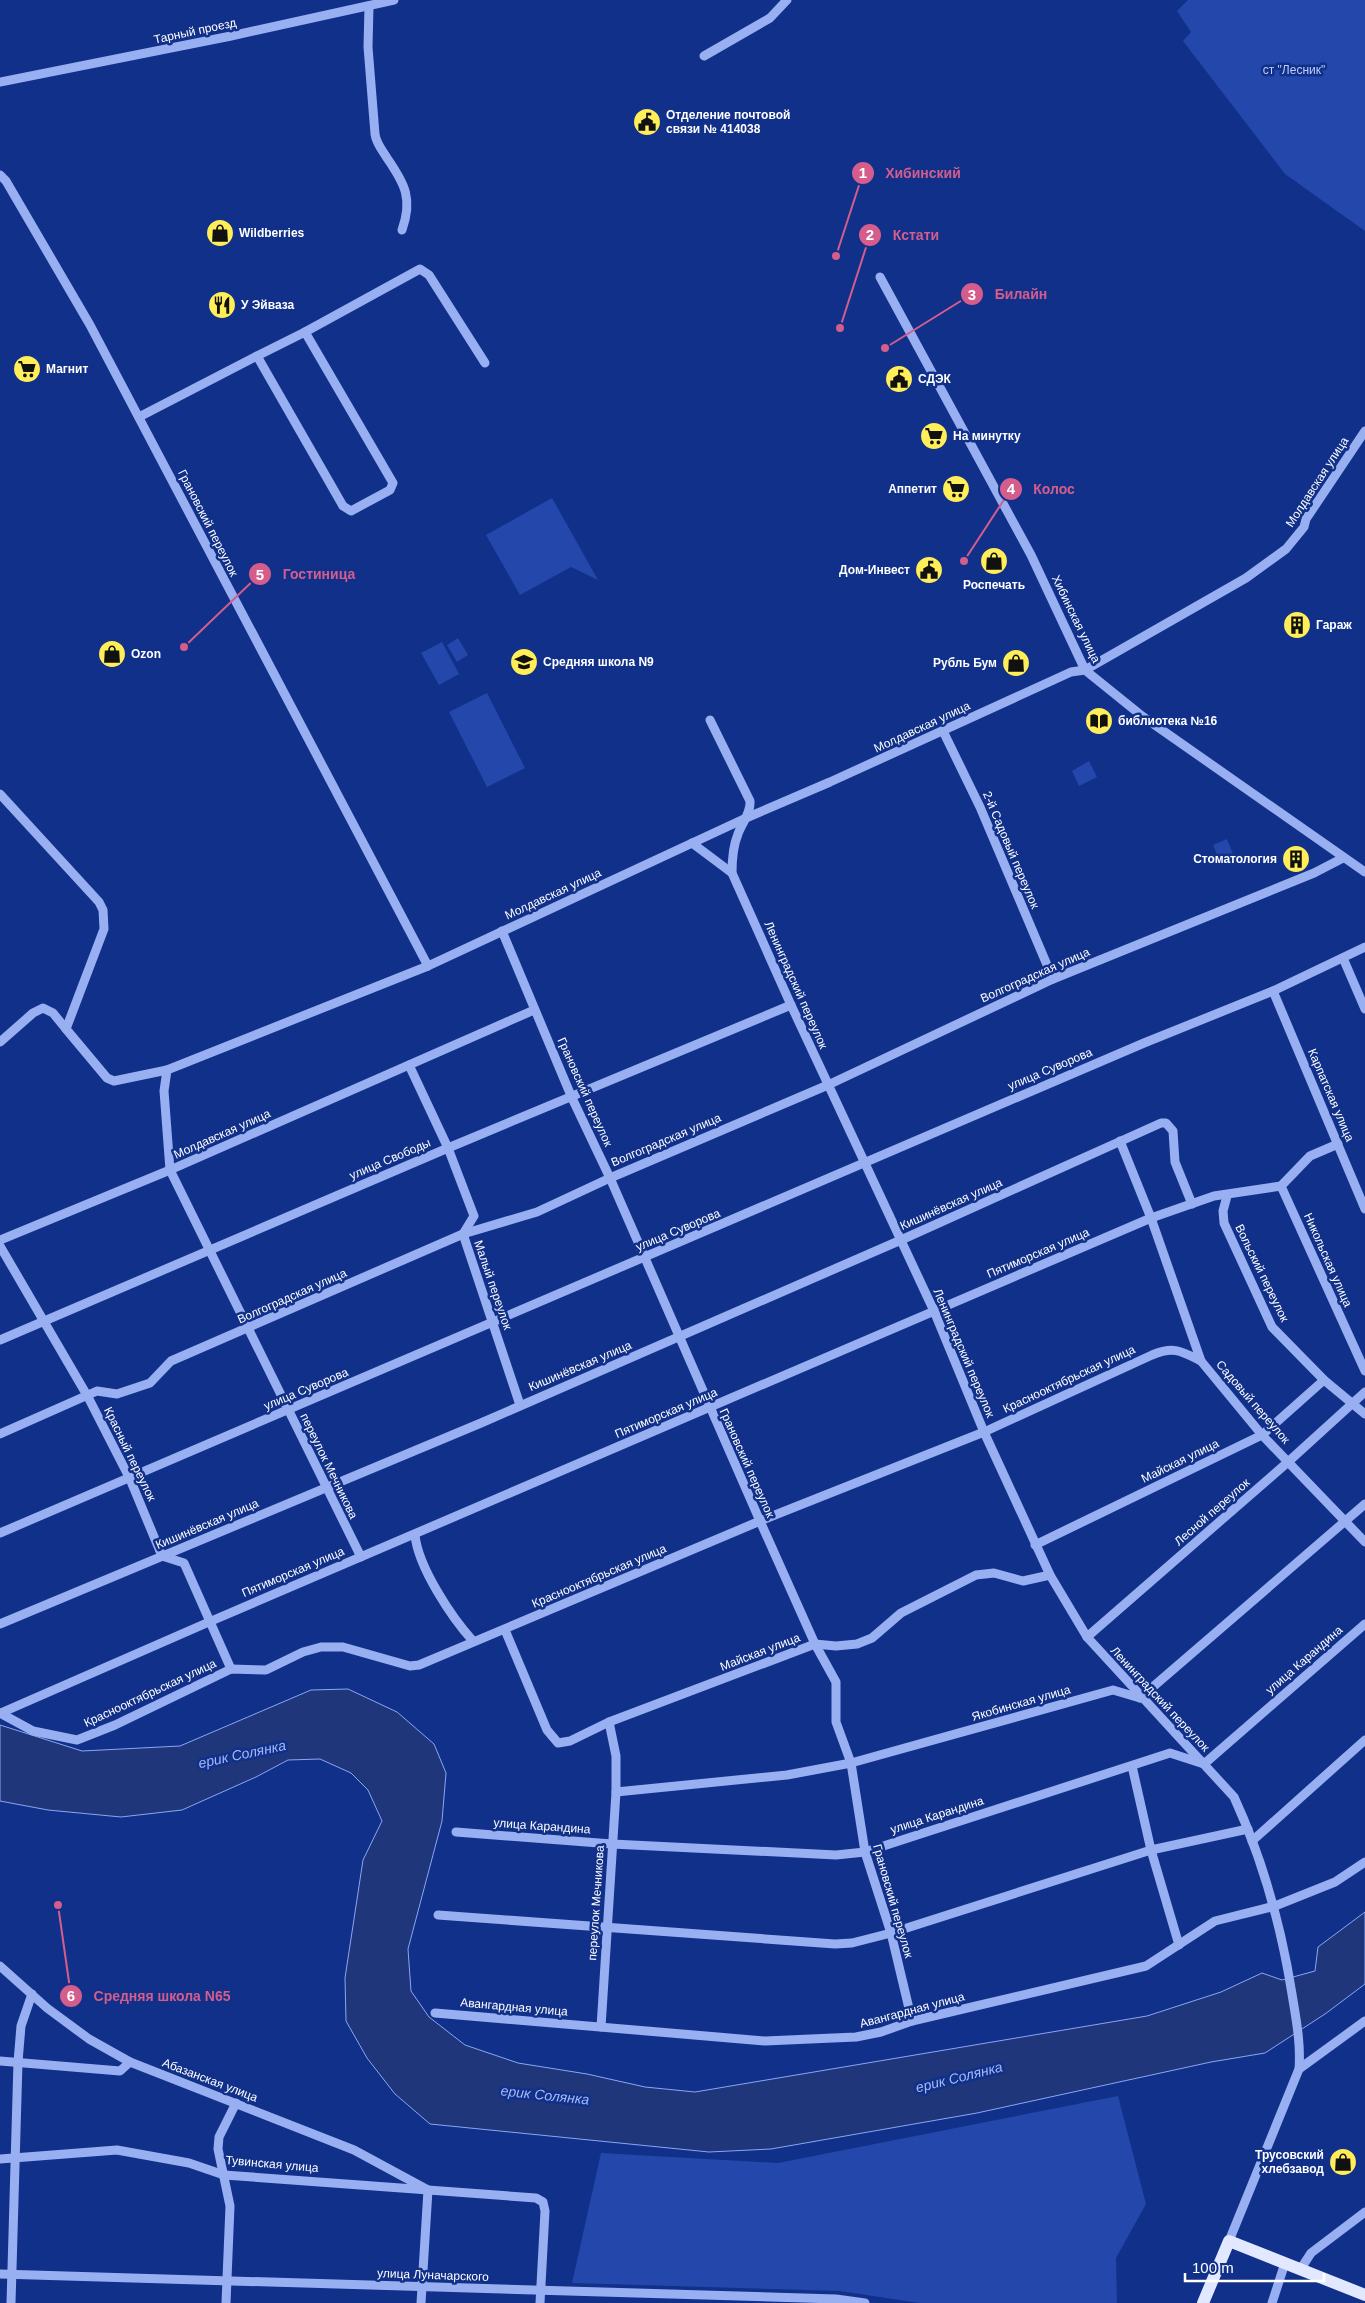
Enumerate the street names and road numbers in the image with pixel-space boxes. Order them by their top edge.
street label: Тарный проезд [152,15,238,47]
street label: Молдавская улица [1283,434,1351,530]
street label: Грановский переулок [175,467,241,579]
street label: Хибинская улица [1049,573,1103,665]
street label: Молдавская улица [872,698,973,755]
street label: 2-й Садовый переулок [980,789,1042,911]
street label: Молдавская улица [503,865,604,922]
street label: Ленинградский переулок [761,919,831,1052]
street label: Волгоградская улица [978,944,1092,1005]
street label: Грановский переулок [555,1035,616,1149]
street label: улица Суворова [1006,1045,1095,1093]
street label: Карпатская улица [1305,1046,1357,1144]
street label: Молдавская улица [171,1106,273,1162]
street label: Волгоградская улица [609,1110,723,1169]
street label: улица Свободы [347,1136,433,1182]
street label: Кишинёвская улица [898,1175,1005,1233]
street label: улица Суворова [634,1206,723,1254]
street label: Никольская улица [1301,1211,1355,1309]
street label: Вольский переулок [1232,1222,1292,1325]
street label: Пятиморская улица [985,1225,1092,1281]
street label: Малый переулок [471,1238,515,1332]
street label: Волгоградская улица [235,1265,349,1326]
street label: Ленинградский переулок [931,1287,998,1420]
street label: Кишинёвская улица [526,1338,634,1394]
street label: Краснооктябрьская улица [1001,1342,1138,1416]
street label: Садовый переулок [1213,1358,1293,1447]
street label: улица Суворова [262,1365,351,1413]
street label: Пятиморская улица [613,1385,720,1441]
street label: Красный переулок [101,1405,159,1504]
street label: Грановский переулок [717,1406,778,1520]
street label: переулок Мечникова [297,1411,361,1521]
street label: Майская улица [1139,1436,1221,1486]
street label: Лесной переулок [1172,1475,1253,1548]
street label: Кишинёвская улица [153,1496,261,1552]
street label: Краснооктябрьская улица [530,1541,669,1611]
street label: Пятиморская улица [240,1544,347,1600]
street label: улица Карандина [1263,1623,1345,1697]
street label: Майская улица [718,1630,802,1674]
street label: Ленинградский переулок [1108,1644,1213,1755]
street label: Краснооктябрьская улица [82,1656,219,1730]
street label: Якобинская улица [970,1682,1072,1724]
street label: улица Карандина [889,1793,986,1837]
street label: улица Карандина [493,1816,591,1836]
street label: Грановский переулок [870,1842,916,1960]
street label: переулок Мечникова [585,1845,607,1961]
street label: Авангардная улица [858,1989,966,2031]
street label: Авангардная улица [460,1995,569,2019]
street label: Абазанская улица [160,2055,260,2105]
street label: Тувинская улица [225,2153,319,2175]
street label: улица Луначарского [377,2266,489,2284]

